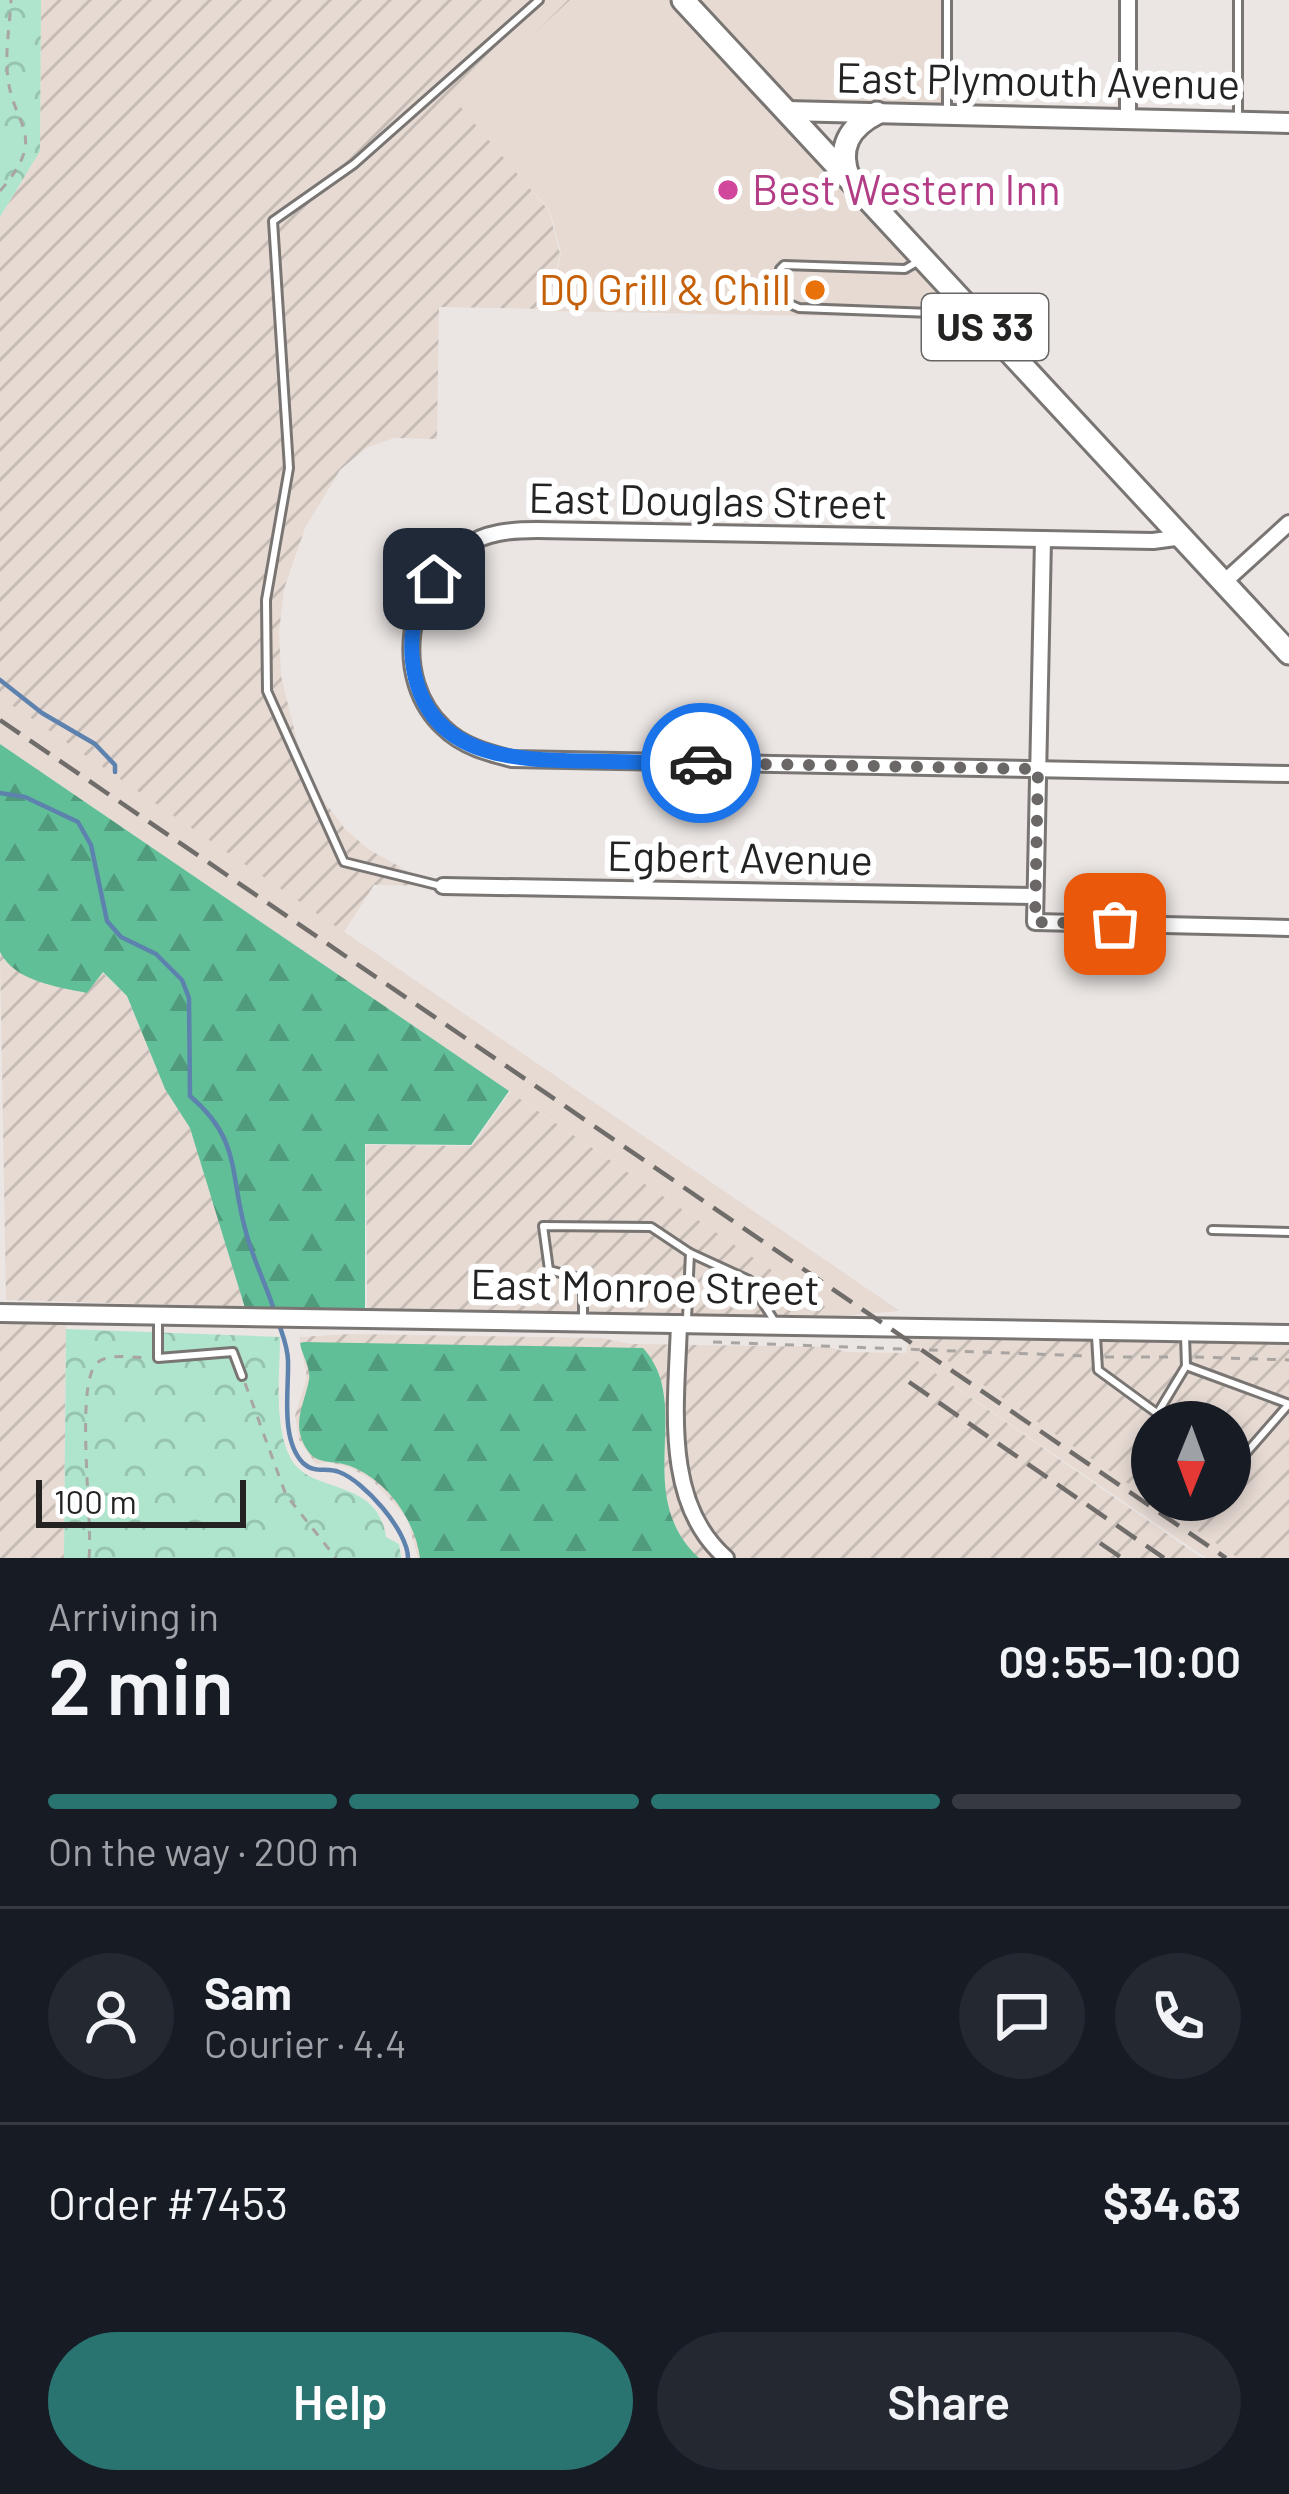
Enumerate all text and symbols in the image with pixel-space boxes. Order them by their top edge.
street label: East Plymouth Avenue [835,50,1241,109]
place label: Best Western Inn [752,163,1061,213]
marker: Best Western Inn [715,177,741,203]
place label: DQ Grill & Chill [539,263,791,313]
marker: DQ Grill & Chill [802,277,828,303]
road number: US 33 [922,294,1048,360]
street label: East Douglas Street [528,471,888,528]
pin [383,528,485,630]
icon: home [401,546,467,612]
courier [641,703,761,823]
icon: car [668,730,734,796]
street label: Egbert Avenue [607,829,873,884]
pin [1064,873,1166,975]
icon: bag [1082,891,1148,957]
street label: East Monroe Street [470,1257,820,1313]
north arrow [1131,1401,1251,1521]
map controls [1131,1401,1251,1521]
scale bar [36,1474,246,1527]
text: 100 m [54,1481,137,1521]
text: Arriving in [48,1592,219,1639]
text: 09:55–10:00 [998,1633,1241,1687]
text: 2 min [48,1637,234,1731]
text: On the way · 200 m [48,1827,359,1874]
button: person [48,1953,174,2079]
button: chat [959,1953,1085,2079]
button: phone [1115,1953,1241,2079]
text: Sam [204,1965,292,2019]
text: Courier · 4.4 [204,2019,407,2066]
text: Order #7453 [48,2175,288,2229]
text: $34.63 [1103,2175,1241,2229]
button: Help [48,2332,633,2470]
button: Share [657,2332,1241,2470]

